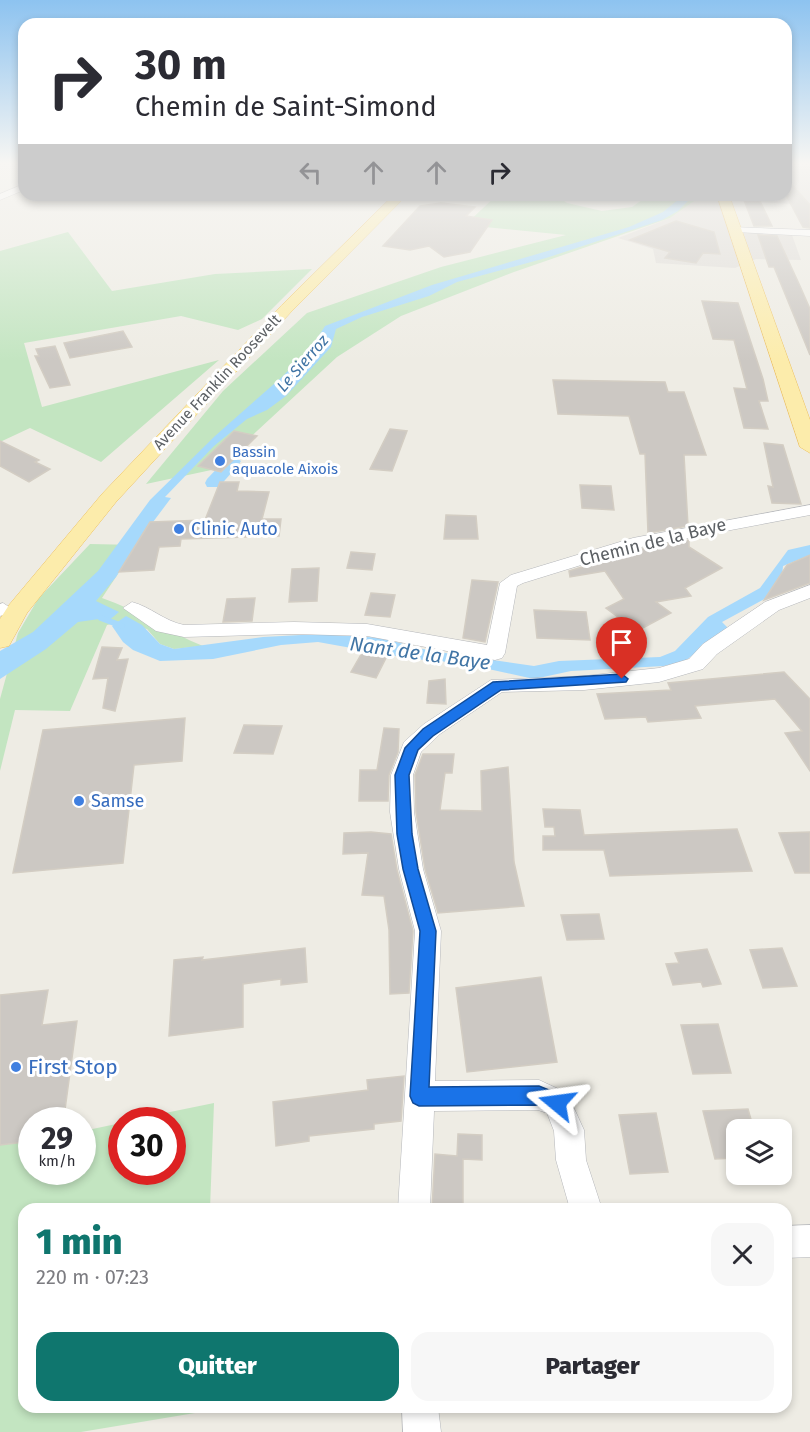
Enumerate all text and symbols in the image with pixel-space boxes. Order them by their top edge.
text: 30 m [135,40,227,90]
icon: right [36,42,114,120]
text: Chemin de Saint-Simond [135,91,437,123]
icon: left [294,156,327,189]
icon: ahead [357,156,390,189]
icon: ahead [420,156,453,189]
icon: right [483,156,516,189]
street label: Avenue Franklin Roosevelt [149,310,285,453]
water label: Le Sierroz [273,331,332,396]
place label: Bassin aquacole Aixois [232,443,338,478]
marker: Bassin aquacole Aixois [213,454,227,468]
street label: Chemin de la Baye [577,513,729,571]
place label: Clinic Auto [191,518,278,540]
marker: Clinic Auto [172,522,186,536]
pin [596,617,647,679]
icon: arrive [605,626,638,659]
water label: Nant de la Baye [348,631,492,675]
place label: Samse [91,790,144,812]
marker: Samse [72,794,86,808]
place label: First Stop [28,1054,118,1080]
marker: First Stop [9,1060,23,1074]
position arrow [525,1071,589,1135]
speed limit sign: 30 [108,1107,186,1185]
map controls [726,1119,792,1185]
button: layers [726,1119,792,1185]
text: 29 [41,1121,73,1157]
text: km/h [38,1152,76,1170]
text: 1 min [36,1220,122,1264]
button: close [711,1223,774,1286]
text: 220 m · 07:23 [36,1265,149,1289]
button: Quitter [36,1332,399,1401]
button: Partager [411,1332,774,1401]

